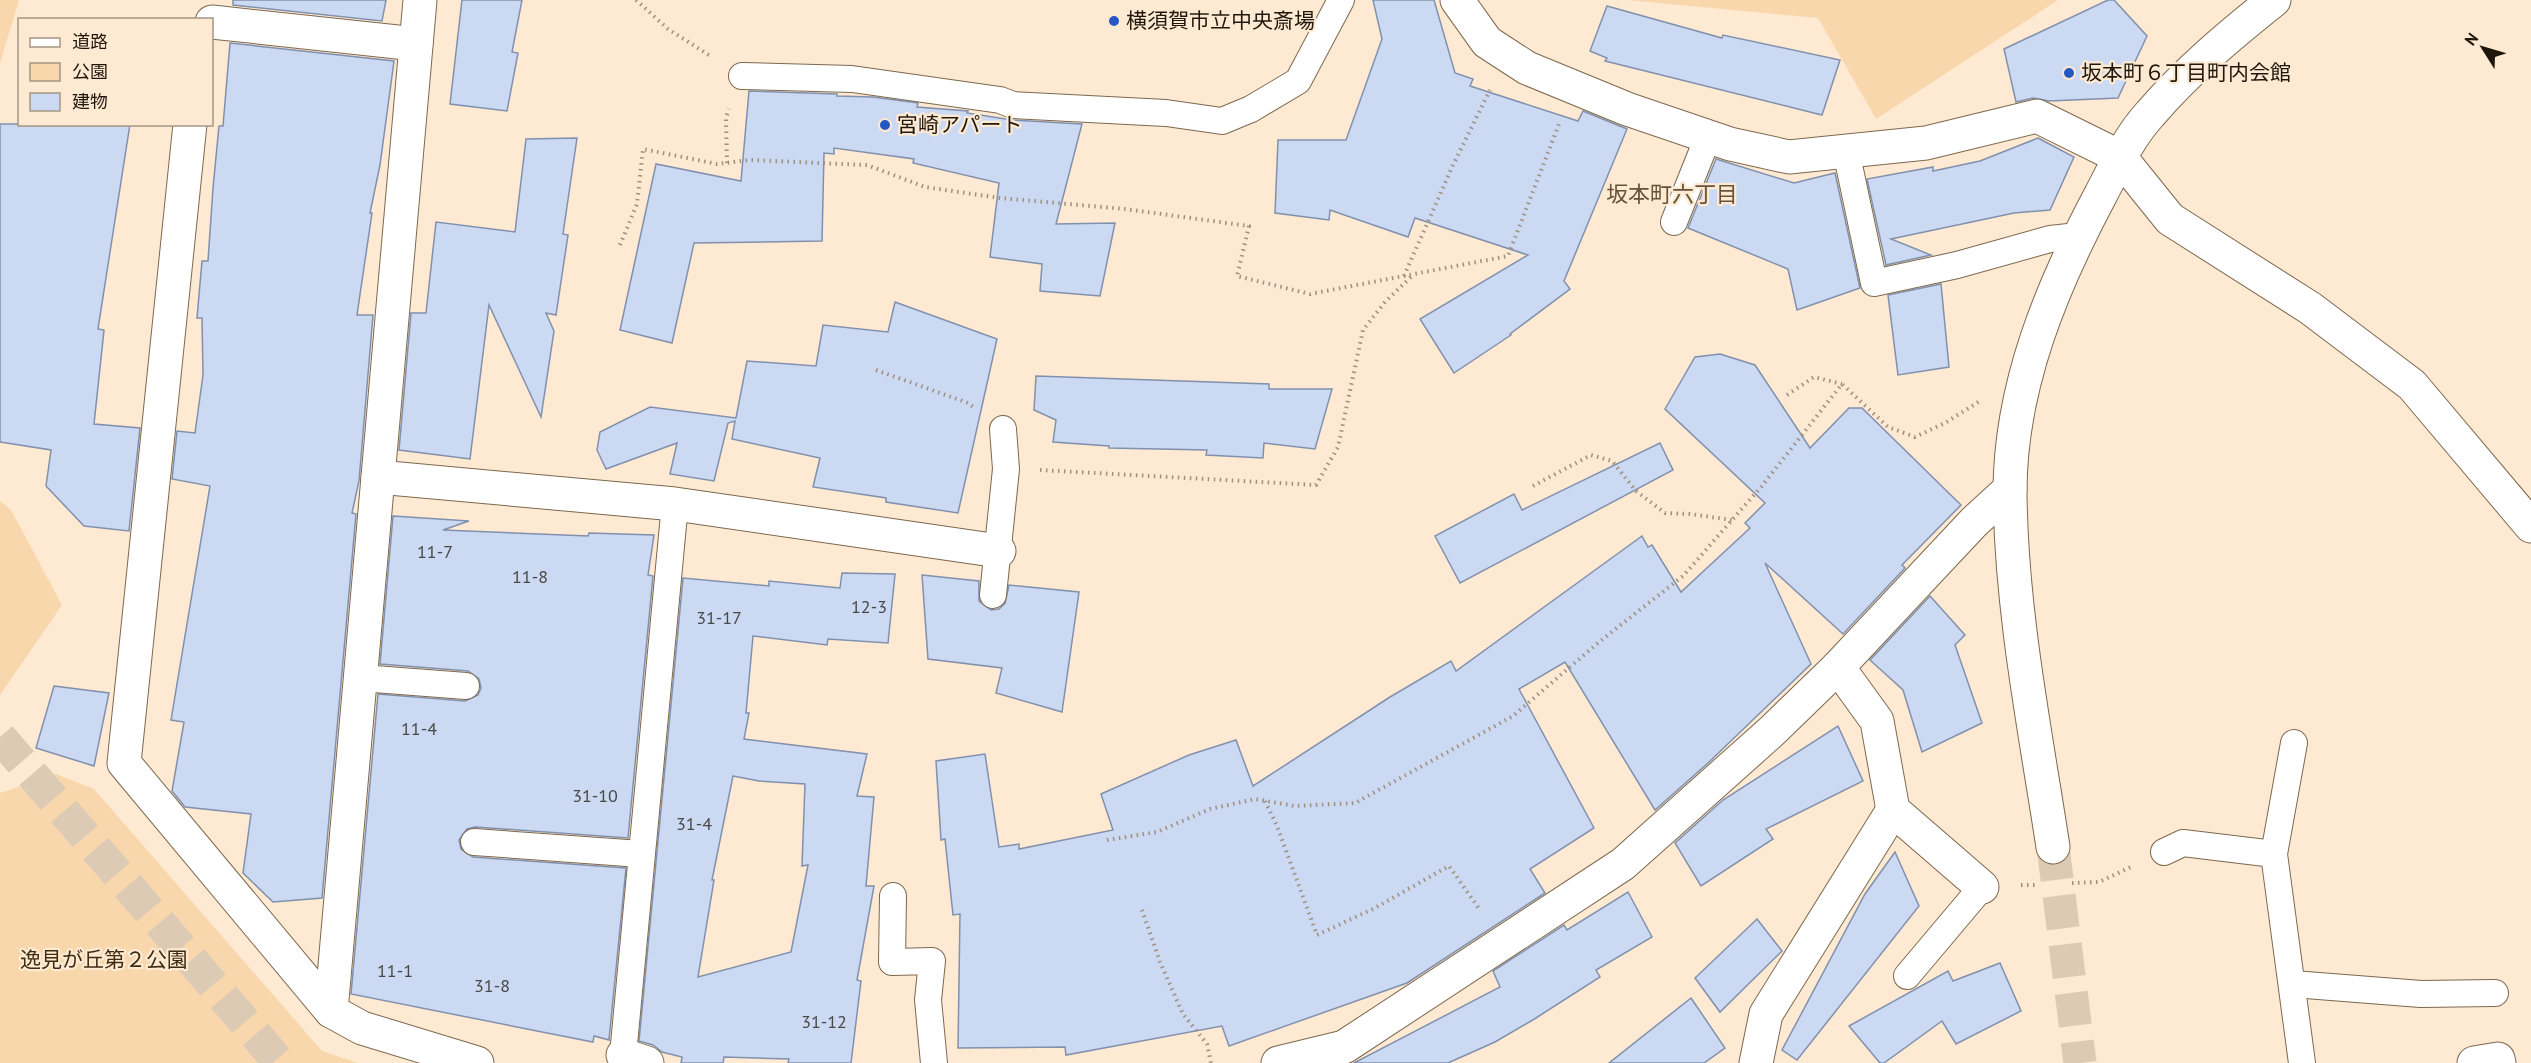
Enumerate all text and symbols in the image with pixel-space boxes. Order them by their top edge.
place label: 横須賀市立中央斎場 [1126,7,1315,34]
marker: 横須賀市立中央斎場 [1107,14,1121,28]
legend [18,18,213,126]
north arrow [2453,18,2513,78]
text: N [2460,29,2482,49]
text: 道路 [72,30,108,53]
place label: 坂本町６丁目町内会館 [2081,59,2291,86]
text: 公園 [72,60,108,83]
marker: 坂本町６丁目町内会館 [2062,66,2076,80]
text: 建物 [72,90,108,113]
place label: 宮崎アパート [897,111,1023,138]
marker: 宮崎アパート [878,118,892,132]
district label: 坂本町六丁目 [1606,180,1738,208]
house number: 11-7 [417,540,453,563]
house number: 11-8 [512,565,548,588]
house number: 12-3 [851,595,887,618]
house number: 31-17 [696,606,742,629]
house number: 11-4 [401,717,437,740]
house number: 31-10 [572,784,618,807]
house number: 31-4 [676,812,712,835]
park label: 逸見が丘第２公園 [20,946,188,973]
house number: 11-1 [377,959,413,982]
house number: 31-8 [474,974,510,997]
house number: 31-12 [801,1010,847,1033]

